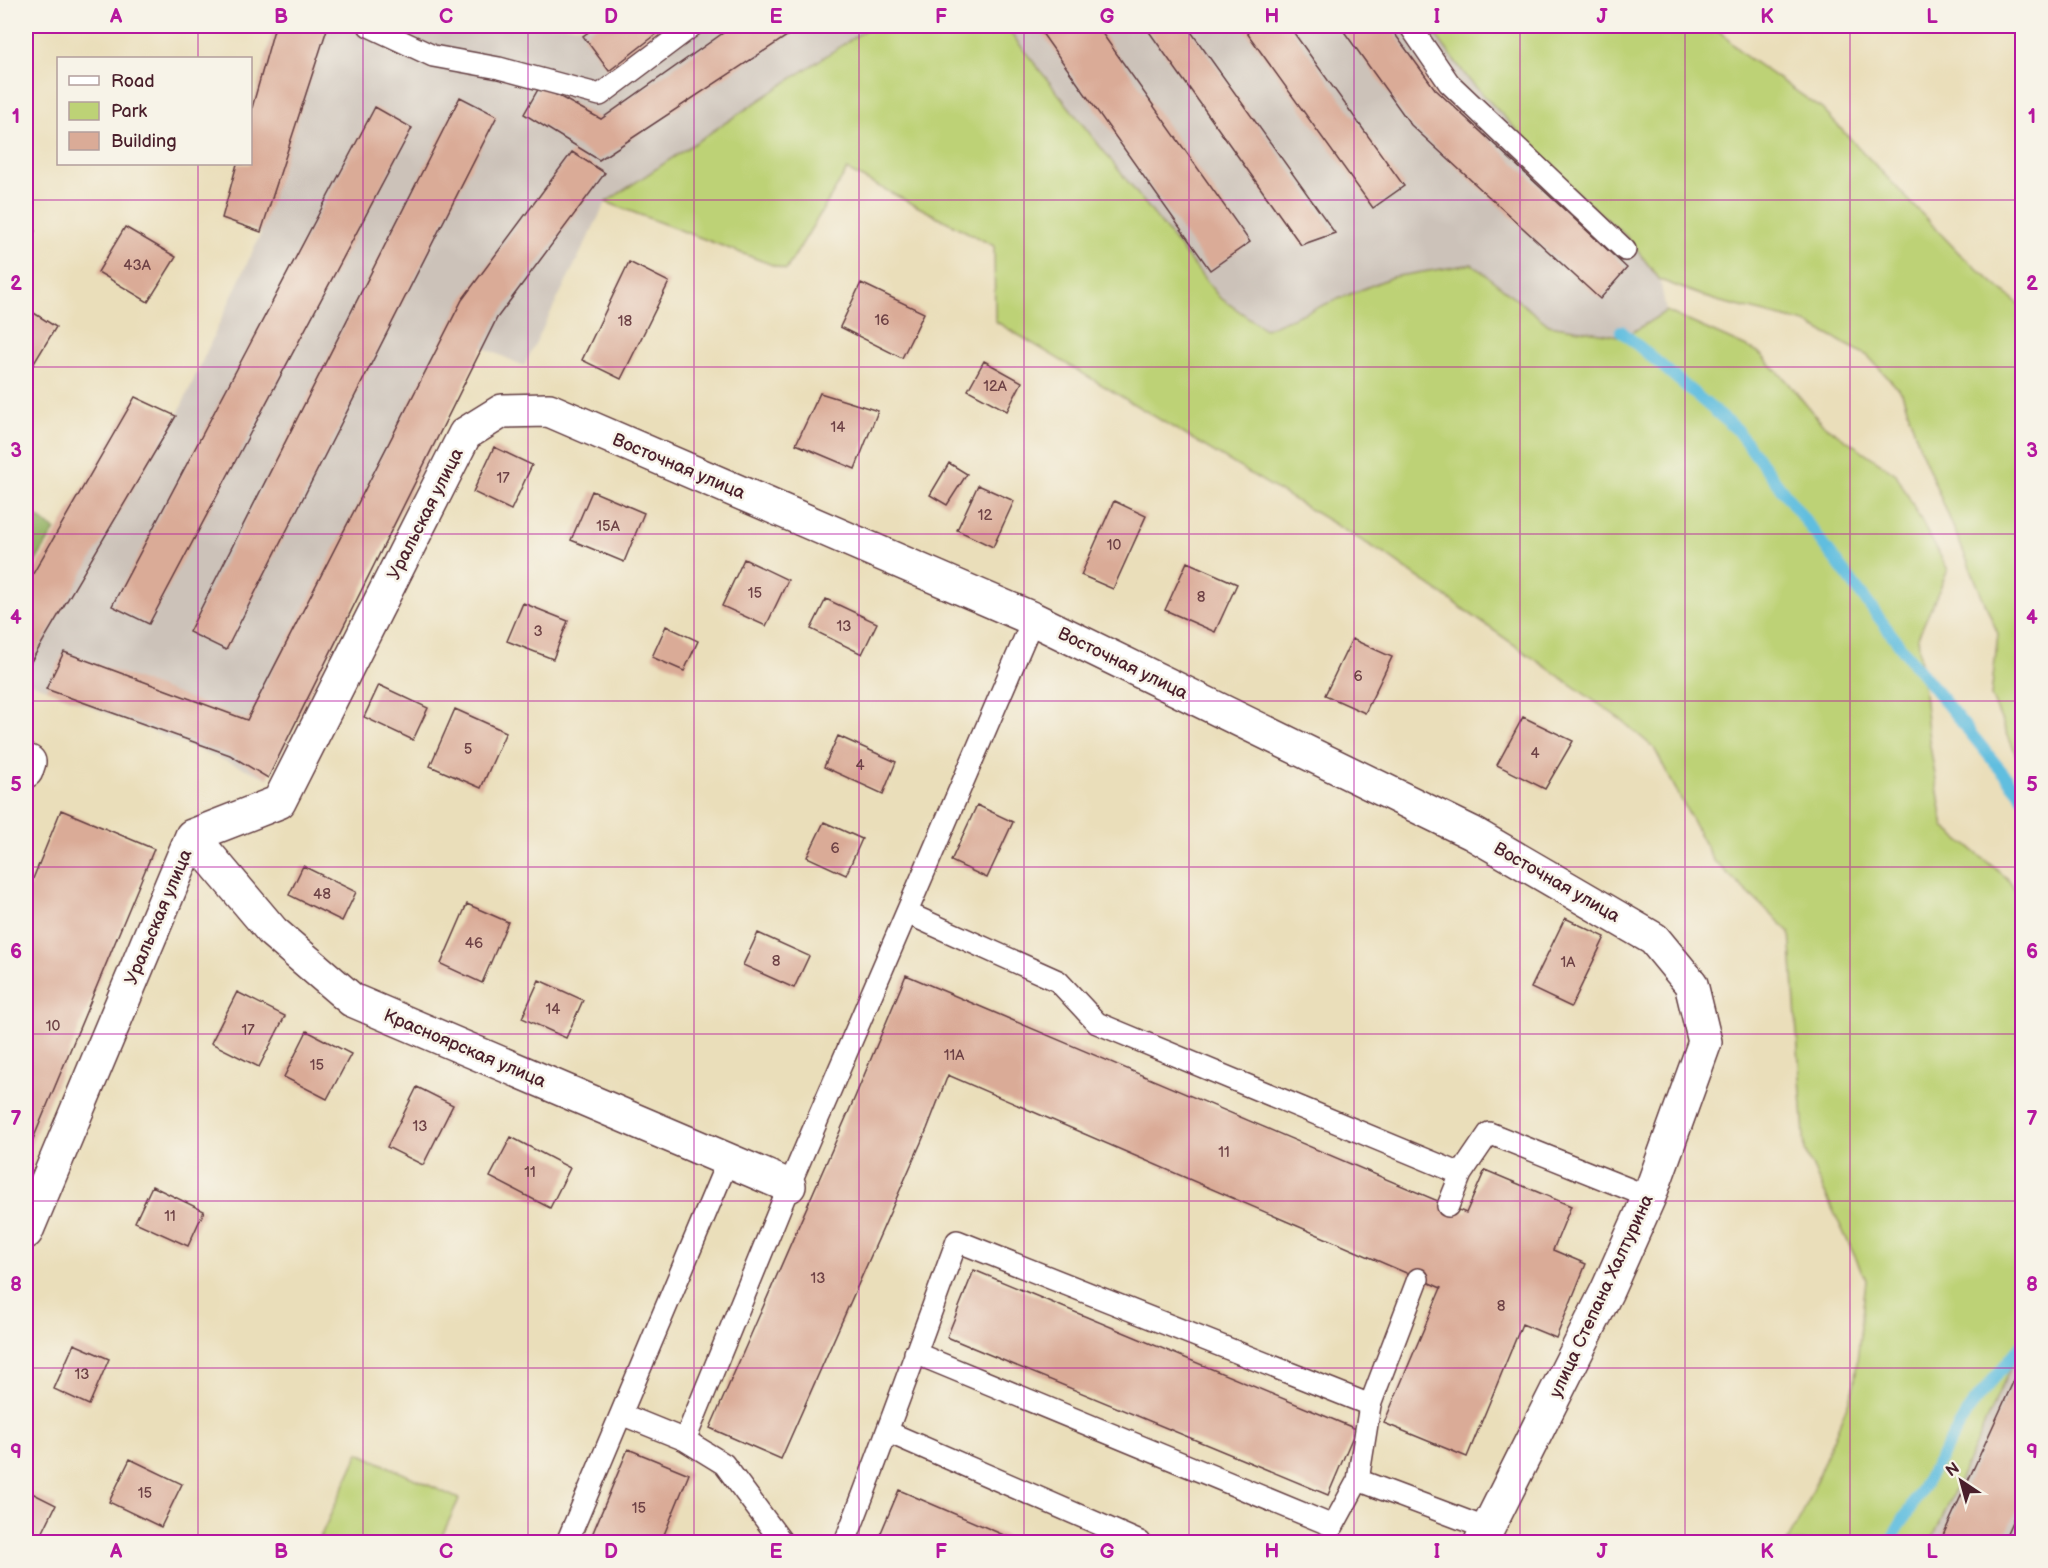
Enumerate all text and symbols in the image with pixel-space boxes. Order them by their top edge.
text: A [109,5,123,29]
text: B [274,5,288,29]
text: C [439,5,453,29]
text: D [604,5,618,29]
text: E [770,5,783,29]
text: F [935,5,947,29]
text: G [1100,5,1115,29]
text: H [1265,5,1279,29]
text: I [1434,5,1440,29]
text: J [1597,5,1609,29]
text: K [1760,5,1774,29]
text: L [1926,5,1938,29]
legend [57,57,252,165]
text: Road [111,71,155,92]
text: Park [111,101,147,122]
text: 1 [12,105,20,129]
text: 1 [2028,105,2036,129]
text: Building [111,131,177,152]
house number: 43А [123,256,152,275]
text: 2 [10,272,22,296]
text: 2 [2026,272,2038,296]
house number: 16 [875,311,889,330]
house number: 18 [618,312,633,331]
house number: 12А [983,377,1008,396]
house number: 14 [831,418,845,437]
street label: Восточная улица [609,429,749,504]
text: 3 [10,439,22,463]
text: 3 [2026,439,2038,463]
street label: Уральская улица [383,445,468,584]
house number: 17 [496,469,510,488]
house number: 12 [978,506,992,525]
house number: 15А [596,517,621,536]
house number: 10 [1107,536,1121,555]
house number: 15 [748,584,762,603]
house number: 8 [1197,588,1206,607]
text: 4 [10,606,22,630]
text: 4 [2026,606,2038,630]
house number: 13 [836,617,852,636]
house number: 3 [533,622,543,641]
street label: Восточная улица [1054,623,1191,704]
house number: 6 [1353,667,1363,686]
house number: 5 [464,740,472,759]
house number: 4 [1530,744,1540,763]
house number: 4 [855,756,865,775]
text: 5 [10,773,22,797]
text: 5 [2026,773,2038,797]
street label: Восточная улица [1490,838,1624,927]
house number: 6 [830,839,840,858]
street label: Уральская улица [120,846,197,988]
house number: 48 [313,885,331,904]
house number: 46 [465,934,483,953]
text: 6 [10,940,22,964]
text: 6 [2026,940,2038,964]
house number: 8 [772,952,781,971]
house number: 1А [1561,953,1576,972]
house number: 14 [546,1000,560,1019]
street label: Красноярская улица [380,1005,549,1092]
house number: 10 [46,1017,60,1036]
house number: 17 [241,1021,255,1040]
house number: 11А [944,1046,965,1065]
house number: 15 [310,1056,324,1075]
text: 7 [10,1107,22,1131]
text: 7 [2026,1107,2038,1131]
house number: 13 [412,1117,428,1136]
house number: 11 [1218,1143,1230,1162]
house number: 11 [524,1163,536,1182]
street label: улица Степана Халтурина [1545,1191,1658,1401]
house number: 11 [164,1207,176,1226]
house number: 13 [810,1269,826,1288]
text: 8 [10,1273,22,1297]
text: 8 [2026,1273,2038,1297]
house number: 8 [1497,1297,1506,1316]
house number: 13 [74,1365,90,1384]
text: 9 [10,1440,22,1464]
text: 9 [2026,1440,2038,1464]
north arrow [1931,1451,1991,1511]
text: N [1943,1459,1964,1481]
house number: 15 [138,1484,152,1503]
house number: 15 [632,1499,646,1518]
text: A [109,1540,123,1564]
text: B [274,1540,288,1564]
text: C [439,1540,453,1564]
text: D [604,1540,618,1564]
text: E [770,1540,783,1564]
text: F [935,1540,947,1564]
text: G [1100,1540,1115,1564]
text: H [1265,1540,1279,1564]
text: I [1434,1540,1440,1564]
text: J [1597,1540,1609,1564]
text: K [1760,1540,1774,1564]
text: L [1926,1540,1938,1564]

